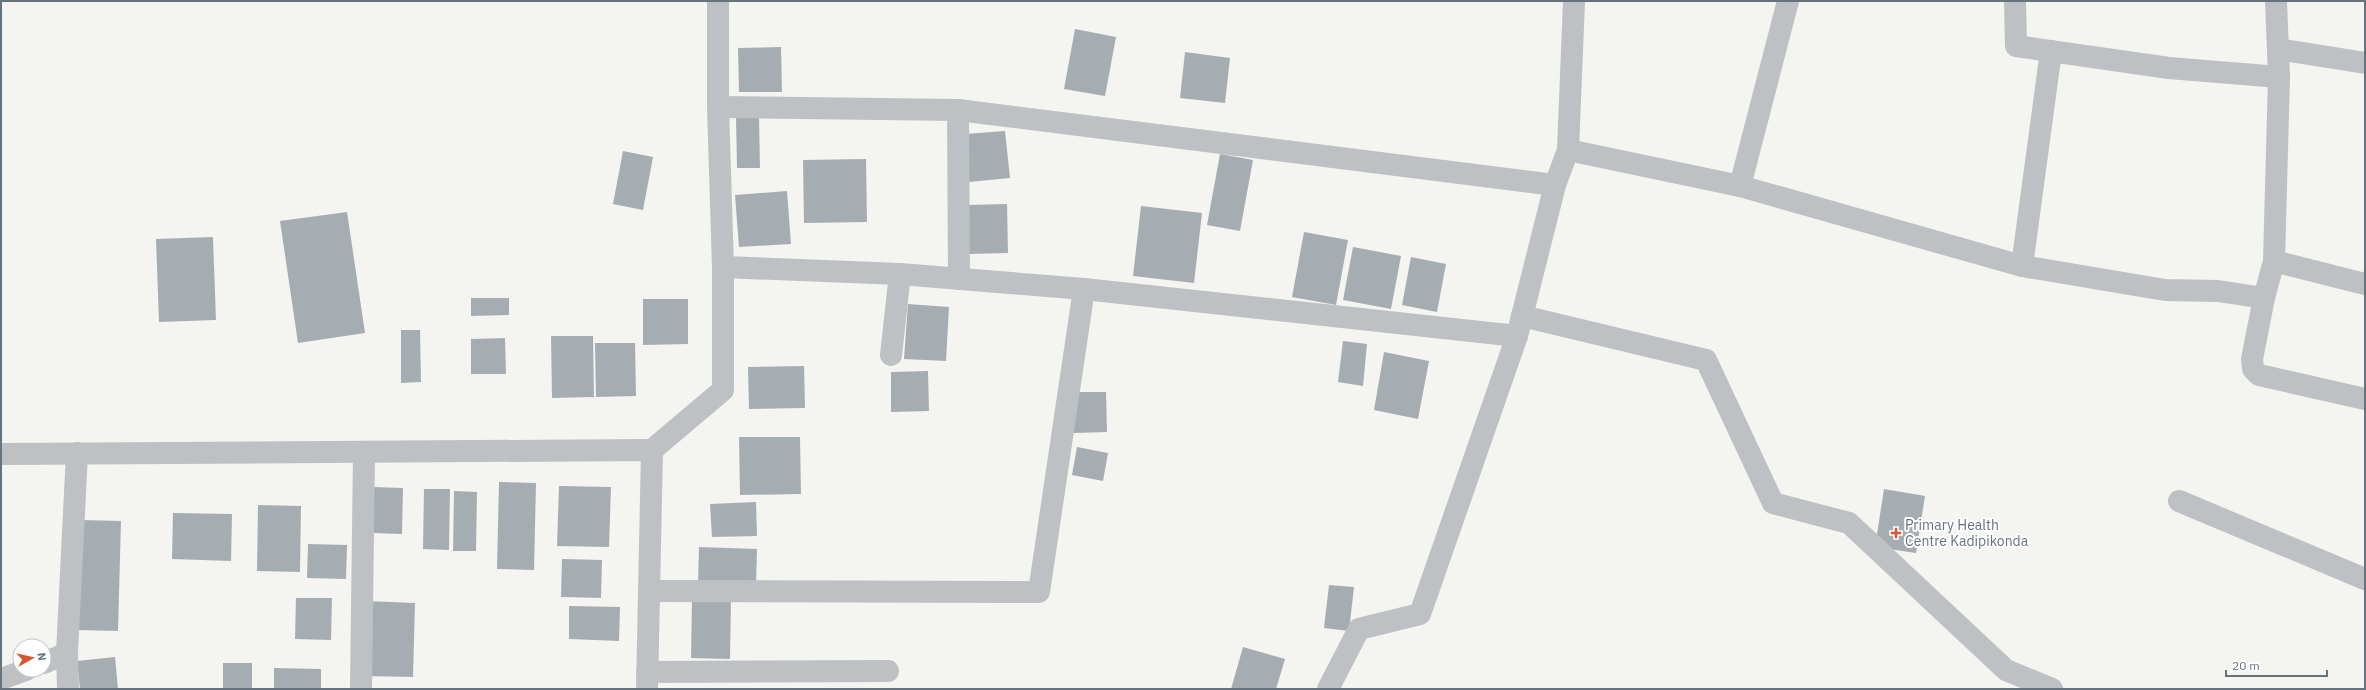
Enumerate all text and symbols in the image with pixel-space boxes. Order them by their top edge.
place label: Primary Health Centre Kadipikonda [1905,516,2029,550]
marker: Primary Health Centre Kadipikonda [1890,527,1902,539]
north arrow [12,638,52,678]
text: N [34,652,49,662]
scale bar [2226,652,2327,678]
text: 20 m [2232,658,2260,673]

